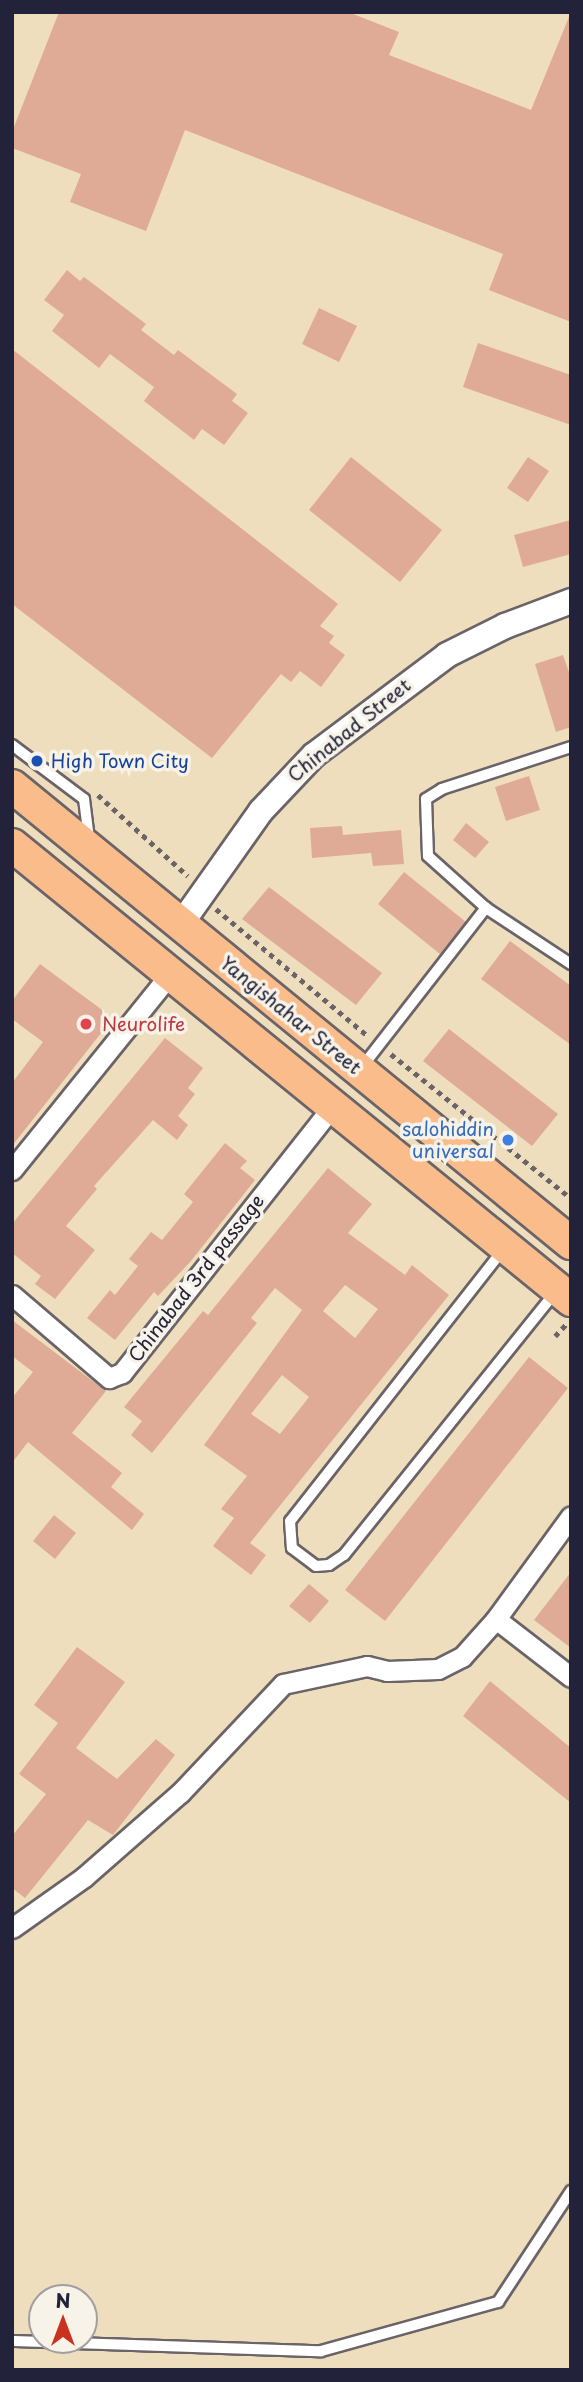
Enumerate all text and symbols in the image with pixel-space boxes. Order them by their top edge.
street label: Chinabad Street [283,673,415,787]
place label: High Town City [51,750,190,772]
marker: High Town City [29,753,45,769]
street label: Yangishahar Street [216,951,366,1079]
place label: Neurolife [102,1013,185,1035]
marker: Neurolife [76,1014,96,1034]
place label: salohiddin universal [402,1118,494,1162]
marker: salohiddin universal [500,1132,516,1148]
street label: Chinabad 3rd passage [123,1189,269,1367]
north arrow [28,2284,98,2354]
text: N [55,2286,71,2314]

